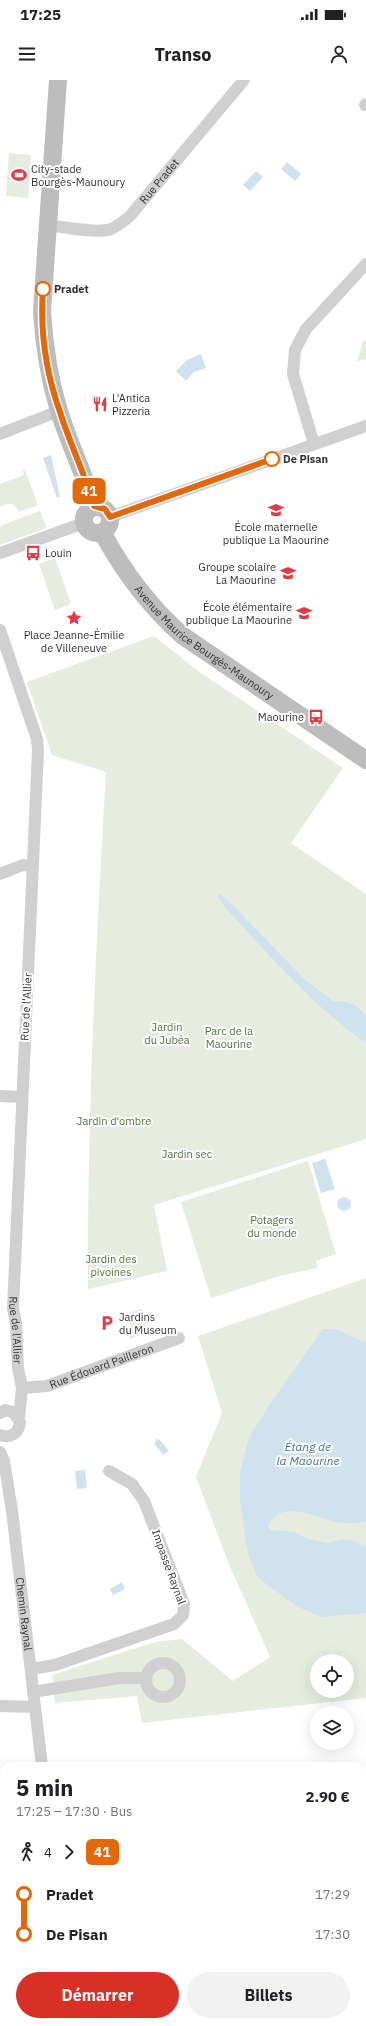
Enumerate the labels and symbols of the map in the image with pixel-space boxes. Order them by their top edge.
street label: Rue Pradet [136,156,182,207]
place label: City-stade Bourgès-Maunoury [31,162,126,189]
sports icon: City-stade Bourgès-Maunoury [10,166,28,184]
marker: Pradet [35,281,51,297]
place label: Pradet [54,282,89,296]
place label: L'Antica Pizzeria [112,391,150,418]
restaurant icon: L'Antica Pizzeria [91,395,109,413]
marker: De Pisan [264,451,280,467]
place label: De Pisan [283,452,328,466]
line badge: 41 [71,478,107,504]
school or university icon: École maternelle publique La Maourine [267,501,285,519]
place label: École maternelle publique La Maourine [223,520,329,547]
bus stop icon: Louin [24,544,42,562]
place label: Louin [45,546,72,560]
place label: Groupe scolaire La Maourine [198,560,276,587]
school or university icon: Groupe scolaire La Maourine [279,564,297,582]
street label: Avenue Maurice Bourgès-Maunoury [132,582,277,703]
place label: École élémentaire publique La Maourine [186,600,292,627]
school or university icon: École élémentaire publique La Maourine [295,604,313,622]
place icon: Place Jeanne-Émilie de Villeneuve [65,609,83,627]
place label: Place Jeanne-Émilie de Villeneuve [24,628,124,655]
bus stop icon: Maourine [307,708,325,726]
place label: Maourine [258,710,304,724]
street label: Rue de l'Allier [17,973,35,1041]
park label: Jardin du Jubéa [144,1020,190,1047]
park label: Parc de la Maourine [205,1024,253,1051]
park label: Jardin d'ombre [77,1114,151,1128]
park label: Jardin sec [162,1147,213,1161]
park label: Potagers du monde [247,1213,297,1240]
park label: Jardin des pivoines [85,1252,137,1279]
street label: Rue de l'Allier [6,1296,25,1364]
place label: Jardins du Museum [119,1310,177,1337]
parking icon: Jardins du Museum [98,1314,116,1332]
street label: Rue Édouard Pailleron [48,1341,155,1391]
water label: Étang de la Maourine [276,1439,340,1468]
street label: Impasse Raynal [149,1528,189,1606]
street label: Chemin Raynal [13,1576,35,1651]

